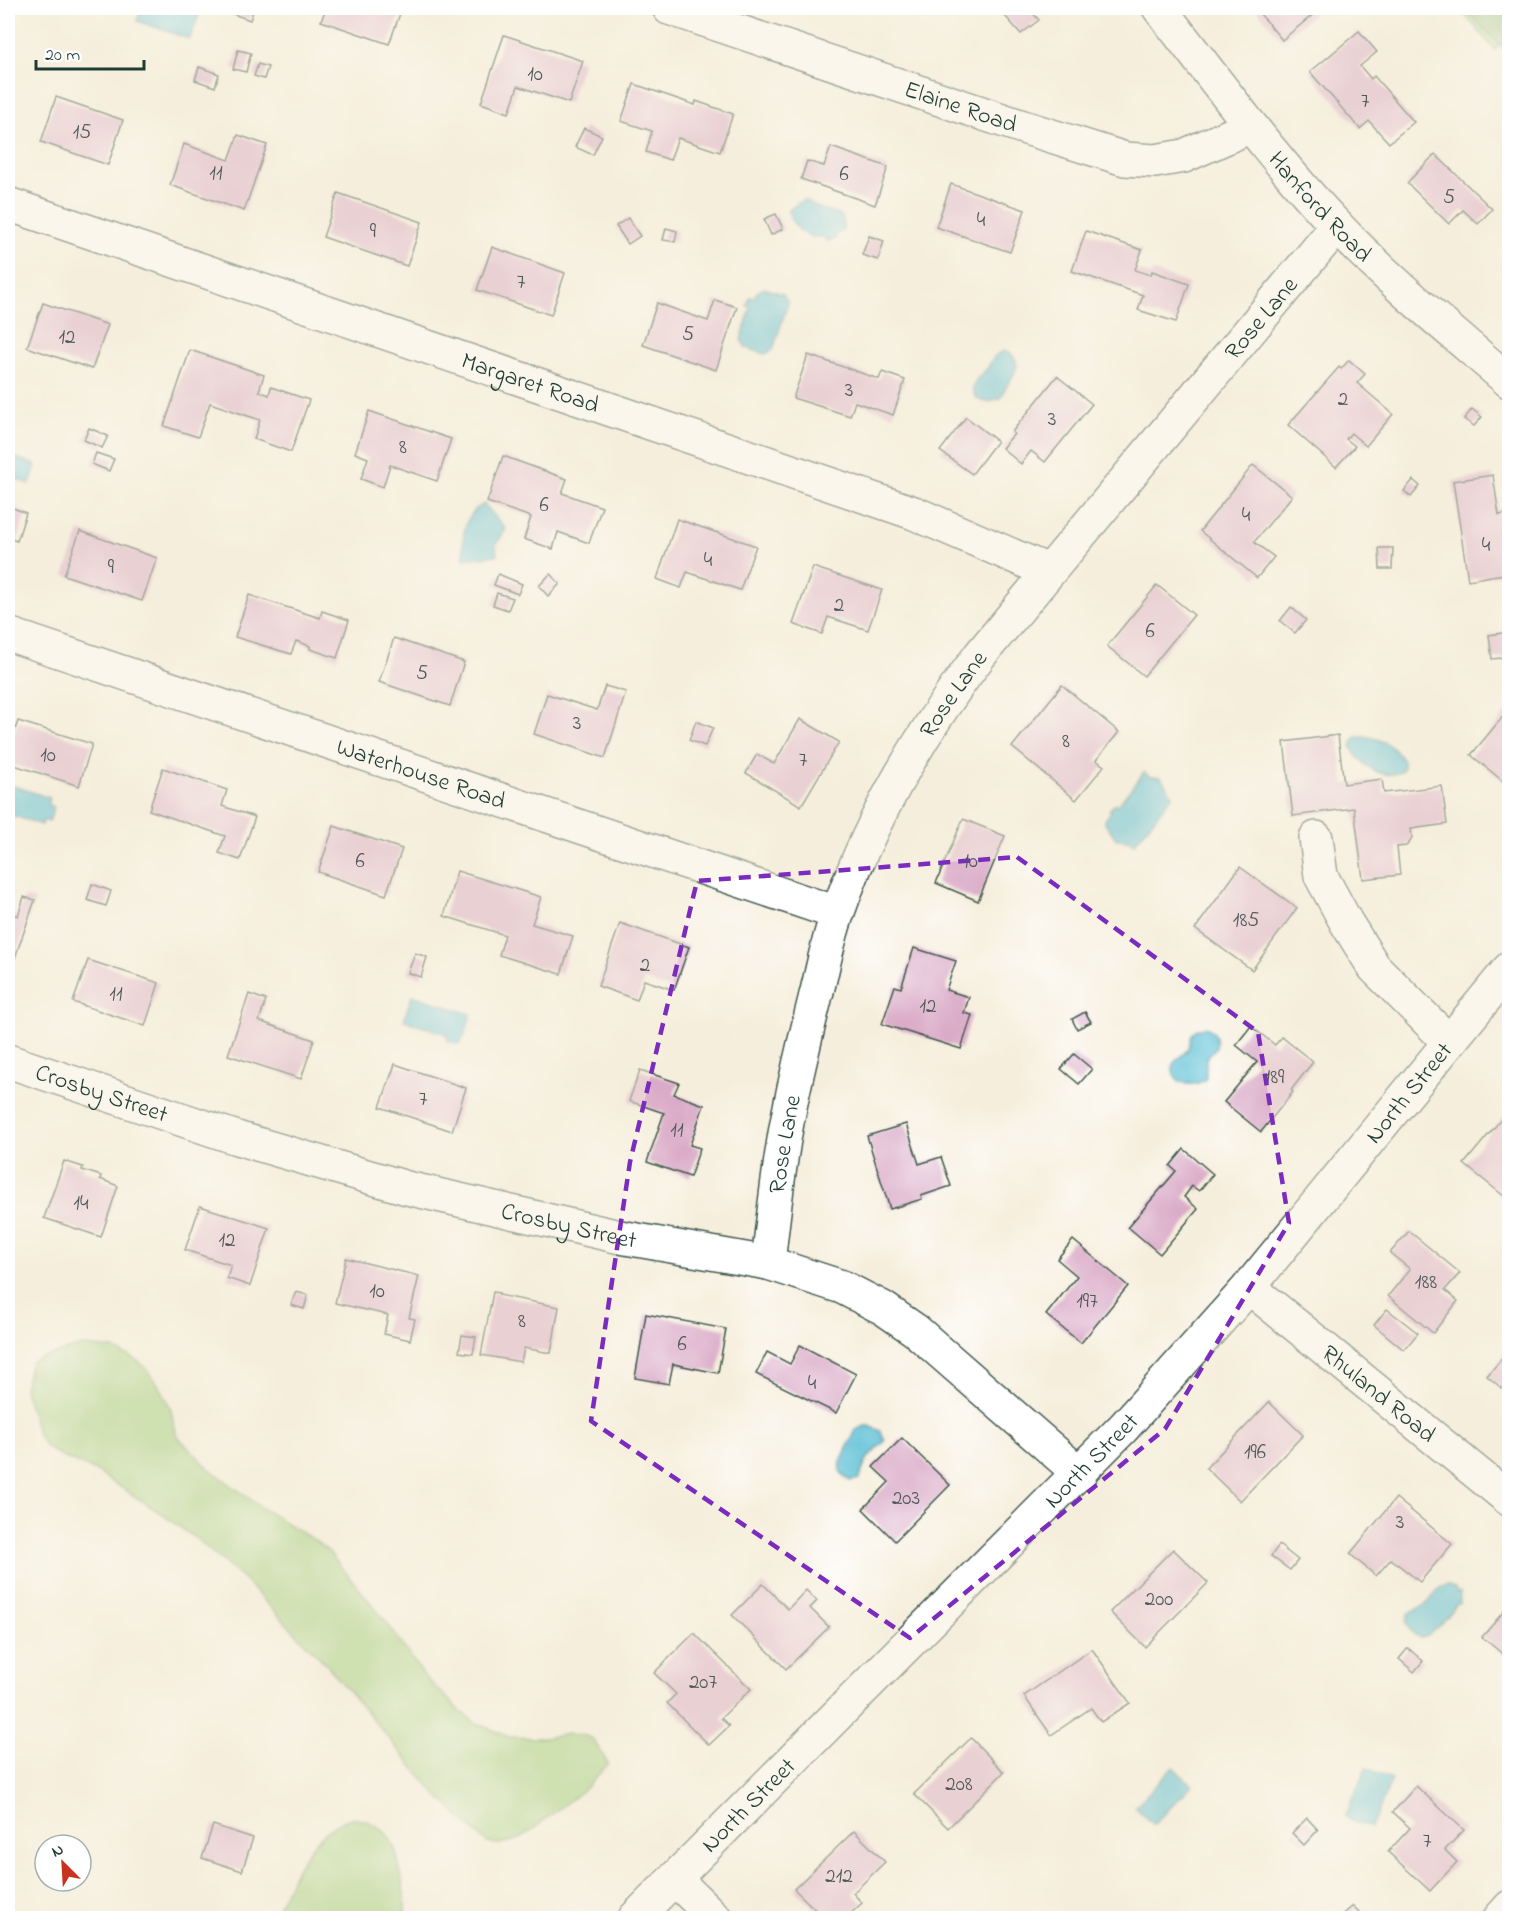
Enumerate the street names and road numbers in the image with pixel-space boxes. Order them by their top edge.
street label: Elaine Road [899,73,1022,144]
street label: Hanford Road [1258,145,1379,272]
street label: Rose Lane [1217,270,1308,369]
street label: Margaret Road [456,345,604,424]
street label: Rose Lane [912,644,997,745]
street label: Waterhouse Road [331,731,510,820]
street label: North Street [1358,1036,1462,1152]
street label: Crosby Street [30,1056,172,1133]
street label: Rose Lane [761,1092,812,1196]
street label: Crosby Street [497,1195,639,1260]
street label: Rhuland Road [1313,1338,1443,1453]
street label: North Street [1037,1406,1148,1518]
street label: North Street [694,1751,805,1862]

